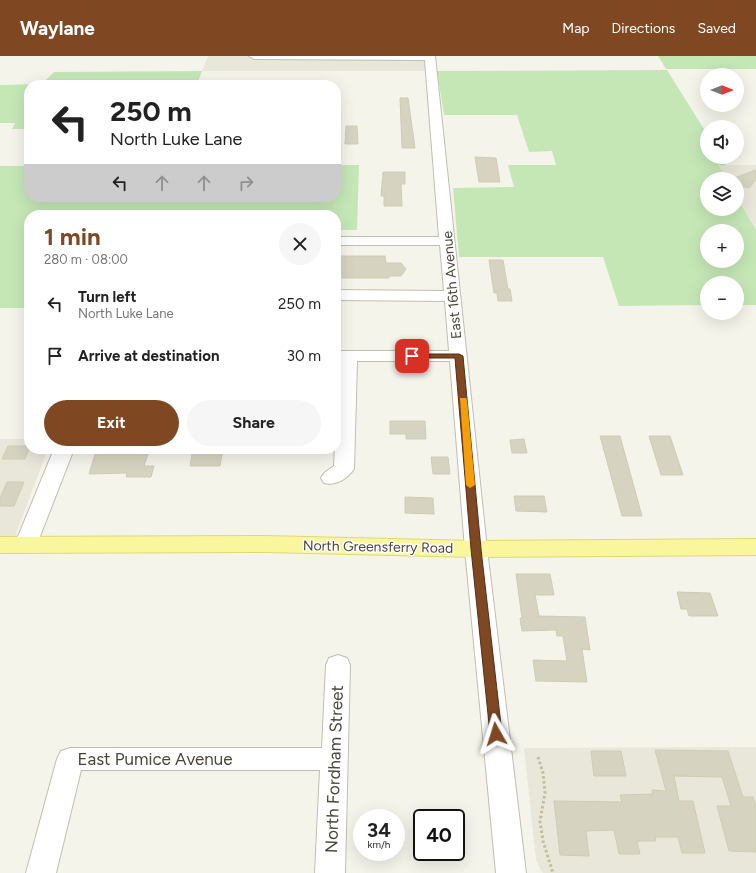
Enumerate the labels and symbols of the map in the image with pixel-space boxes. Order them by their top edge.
north arrow [700,68,744,112]
street label: East 16th Avenue [439,230,465,340]
pin [395,339,429,373]
street label: North Greensferry Road [303,537,453,557]
street label: North Fordham Street [321,685,347,853]
position arrow [475,713,517,755]
street label: East Pumice Avenue [77,749,233,769]
speed limit sign: 40 [413,809,465,861]

